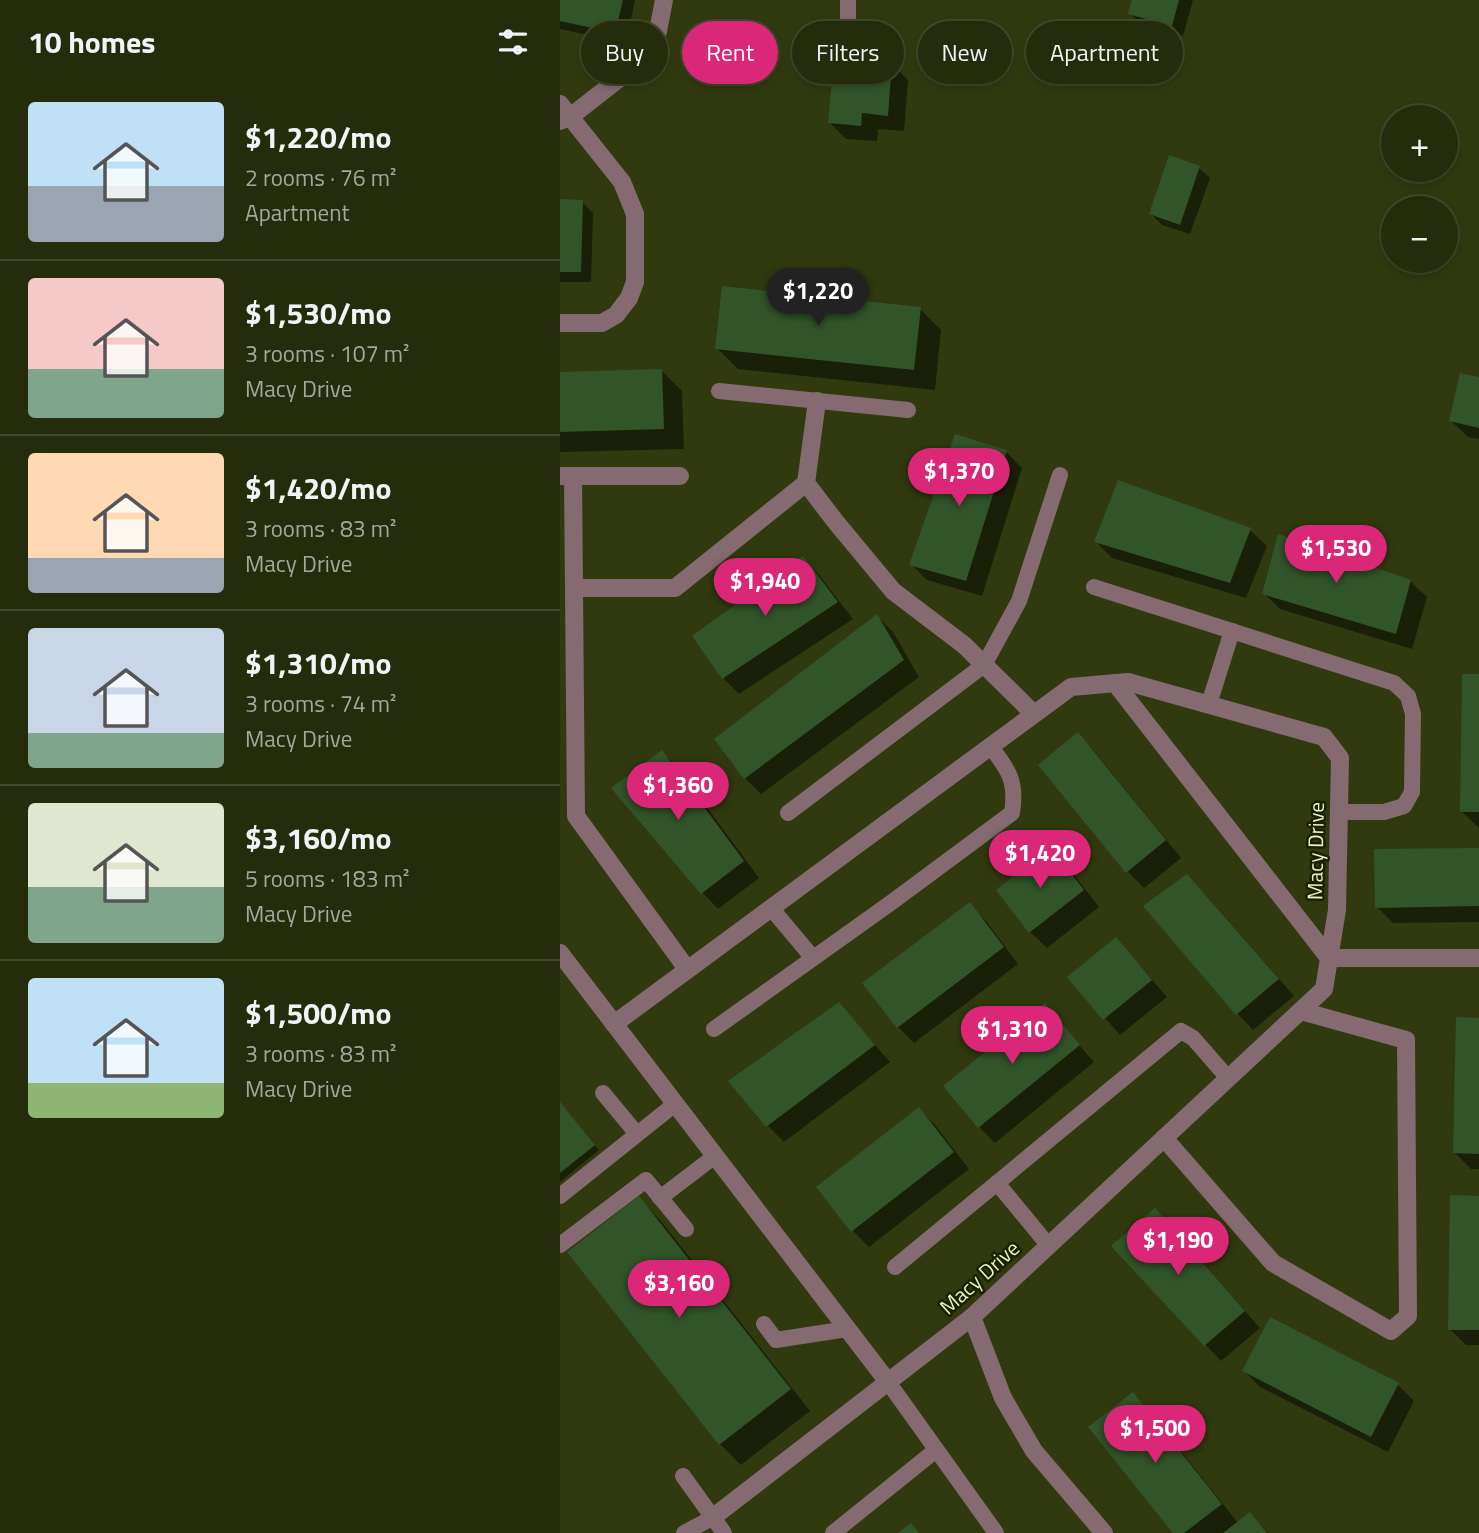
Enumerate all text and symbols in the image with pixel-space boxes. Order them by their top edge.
text: 10 homes [28,19,155,65]
chip: Buy [581,21,668,84]
chip: Rent [682,21,778,84]
chip: Filters [792,21,904,84]
chip: New [918,21,1012,84]
chip: Apartment [1026,21,1183,84]
icon: filters [494,23,532,61]
map controls [1381,105,1458,273]
button: + [1381,105,1458,182]
text: $1,220/mo [245,114,391,160]
icon: home [84,130,168,214]
text: 2 rooms · 76 m² [245,160,396,195]
text: Apartment [245,195,350,230]
button: − [1381,196,1458,273]
pin: $1,220 [761,268,875,328]
text: $1,220 [783,273,853,308]
text: $1,530/mo [245,290,391,336]
icon: home [84,306,168,390]
text: 3 rooms · 107 m² [245,336,409,371]
text: Macy Drive [245,371,352,406]
pin: $1,370 [902,448,1016,508]
text: $1,370 [924,453,994,488]
text: $1,420/mo [245,465,391,511]
icon: home [84,481,168,565]
text: 3 rooms · 83 m² [245,511,396,546]
pin: $1,530 [1279,526,1393,585]
text: $1,530 [1301,530,1371,565]
text: Macy Drive [245,546,352,581]
pin: $1,940 [708,558,822,618]
text: $1,940 [730,563,800,598]
text: $1,310/mo [245,640,391,686]
icon: home [84,656,168,740]
text: 3 rooms · 74 m² [245,686,396,721]
text: Macy Drive [245,721,352,756]
pin: $1,360 [621,762,735,822]
text: $1,360 [643,767,713,802]
street label: Macy Drive [1298,802,1332,900]
text: $3,160/mo [245,815,391,861]
pin: $1,420 [983,830,1097,890]
icon: home [84,831,168,915]
text: $1,420 [1005,835,1075,870]
text: 5 rooms · 183 m² [245,861,409,896]
text: Macy Drive [245,896,352,931]
text: $1,500/mo [245,990,391,1036]
icon: home [84,1006,168,1090]
pin: $1,310 [955,1006,1069,1066]
text: $1,310 [977,1011,1047,1046]
text: 3 rooms · 83 m² [245,1036,396,1071]
text: Macy Drive [245,1071,352,1106]
pin: $1,190 [1121,1218,1235,1277]
text: $1,190 [1143,1222,1213,1257]
street label: Macy Drive [932,1232,1026,1322]
pin: $3,160 [622,1260,736,1320]
text: $3,160 [644,1265,714,1300]
pin: $1,500 [1098,1406,1212,1465]
text: $1,500 [1120,1410,1190,1445]

